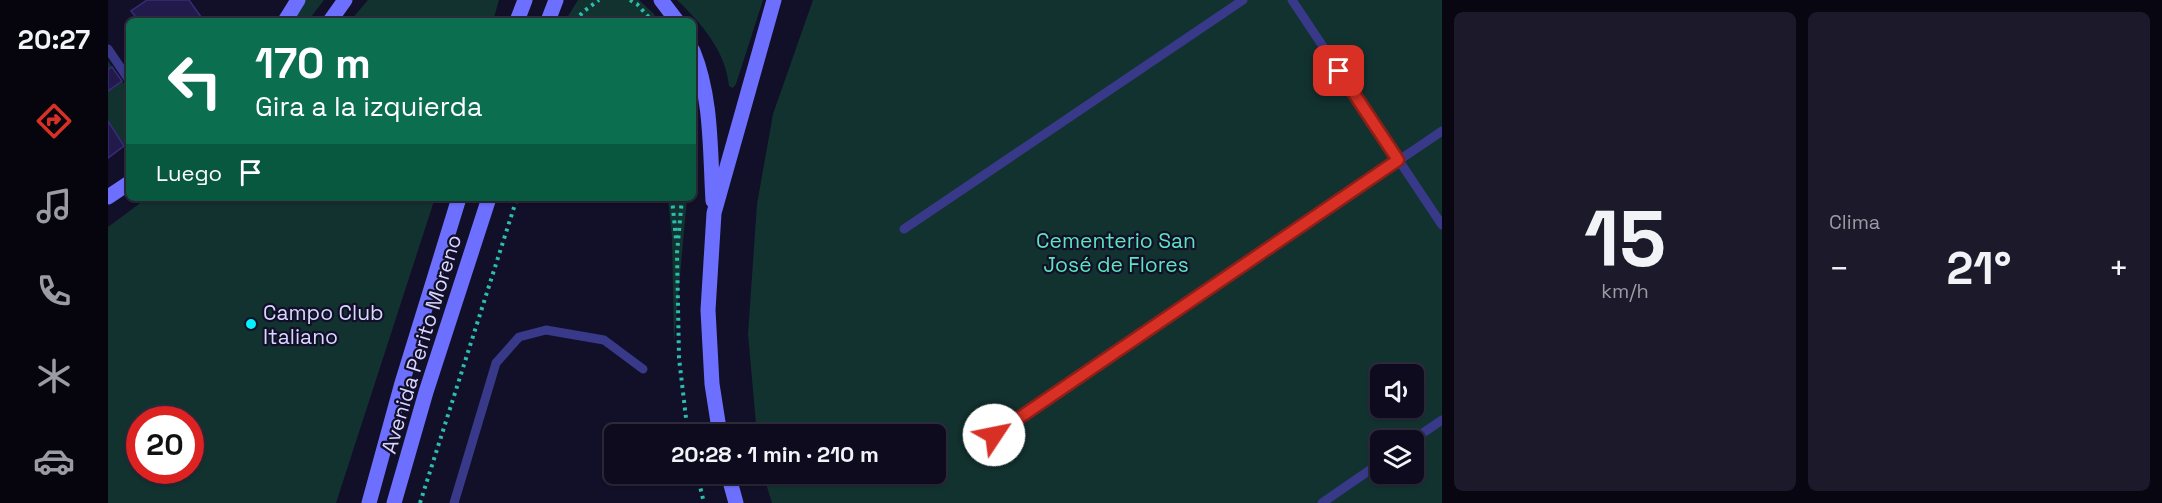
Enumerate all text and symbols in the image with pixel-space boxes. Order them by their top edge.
text: 20:27 [18,22,90,57]
text: 170 m [255,37,371,90]
icon: left [156,42,234,120]
pin [1313,45,1364,96]
icon: arrive [1322,54,1355,87]
text: Gira a la izquierda [255,89,482,124]
icon: directions [33,100,75,142]
icon: arrive [234,156,267,189]
text: Luego [156,159,222,187]
icon: music [33,185,75,227]
text: 15 [1584,189,1666,289]
text: Clima [1829,209,1880,235]
park label: Cementerio San José de Flores [1036,227,1196,278]
street label: Avenida Perito Moreno [375,231,467,457]
text: 21° [1947,240,2011,297]
text: − [1829,248,1849,290]
text: + [2109,248,2129,290]
icon: phone [33,270,75,312]
text: km/h [1601,278,1649,304]
place label: Campo Club Italiano [263,299,384,350]
marker: Campo Club Italiano [244,317,258,331]
icon: climate [33,355,75,397]
map controls [1370,364,1424,484]
button: sound [1370,364,1424,418]
position arrow [962,403,1026,467]
speed limit sign: 20 [126,406,204,484]
button: layers [1370,430,1424,484]
icon: car [33,440,75,482]
text: 20:28 · 1 min · 210 m [671,440,879,468]

